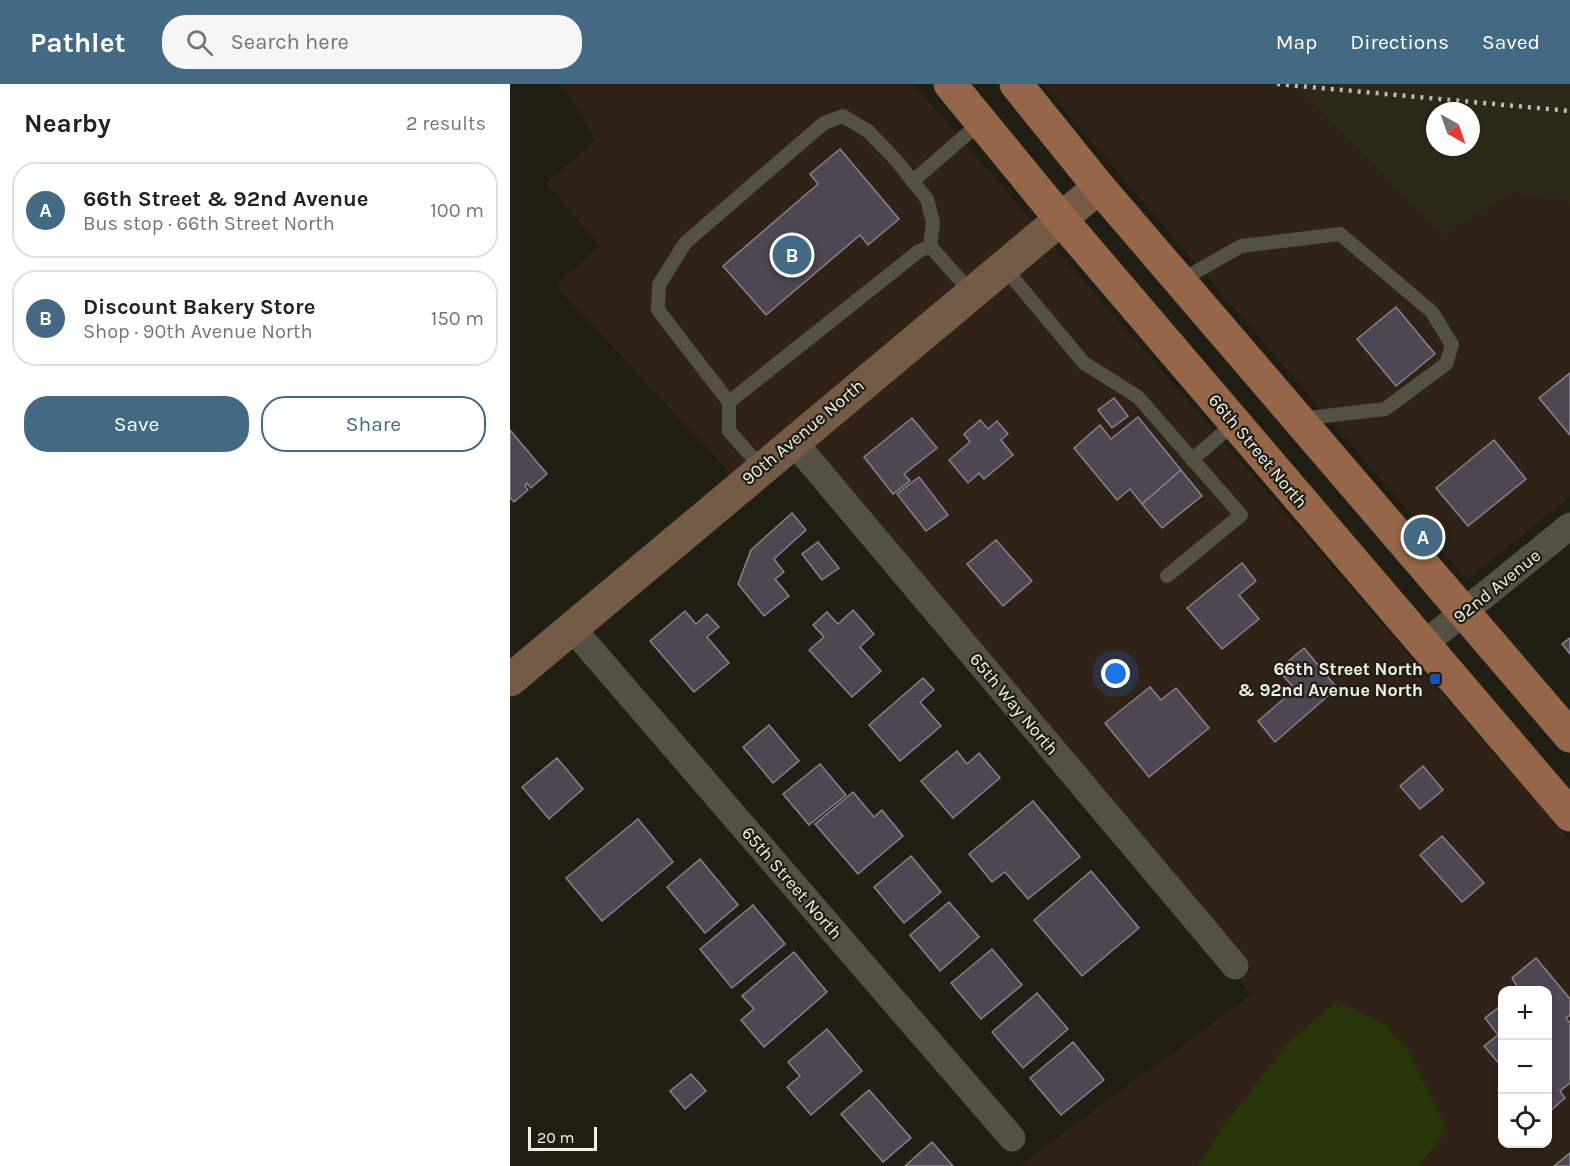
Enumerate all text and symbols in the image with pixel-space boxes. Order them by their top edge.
search box [162,15,582,69]
text: Pathlet [30,26,126,59]
icon: search [183,26,216,59]
text: Search here [231,29,349,55]
text: Map [1276,30,1317,54]
text: Directions [1350,30,1449,54]
text: Saved [1482,30,1540,54]
north arrow [1426,102,1480,156]
text: Nearby [24,108,111,139]
text: 2 results [406,112,486,135]
text: 66th Street & 92nd Avenue [83,186,368,212]
text: A [39,199,52,222]
text: 100 m [430,199,484,222]
text: Bus stop · 66th Street North [83,212,335,235]
pin: B [772,232,812,278]
text: Discount Bakery Store [83,294,315,320]
text: B [39,307,52,330]
text: 150 m [431,307,484,330]
text: Shop · 90th Avenue North [83,320,313,343]
street label: 90th Avenue North [737,374,869,490]
street label: 66th Street North [1204,389,1312,513]
button: Save [24,396,249,452]
button: Share [261,396,486,452]
pin: A [1404,514,1442,560]
street label: 92nd Avenue [1449,544,1545,628]
street label: 65th Way North [965,648,1063,760]
place label: 66th Street North & 92nd Avenue North [1238,658,1423,701]
your location [1101,659,1130,688]
marker: 66th Street North & 92nd Avenue North [1428,672,1442,686]
street label: 65th Street North [737,822,847,944]
map controls [1498,986,1552,1148]
button: + [1498,986,1552,1040]
button: − [1498,1040,1552,1094]
button: locate [1498,1094,1552,1148]
scale bar [528,1124,597,1152]
text: 20 m [537,1128,575,1147]

